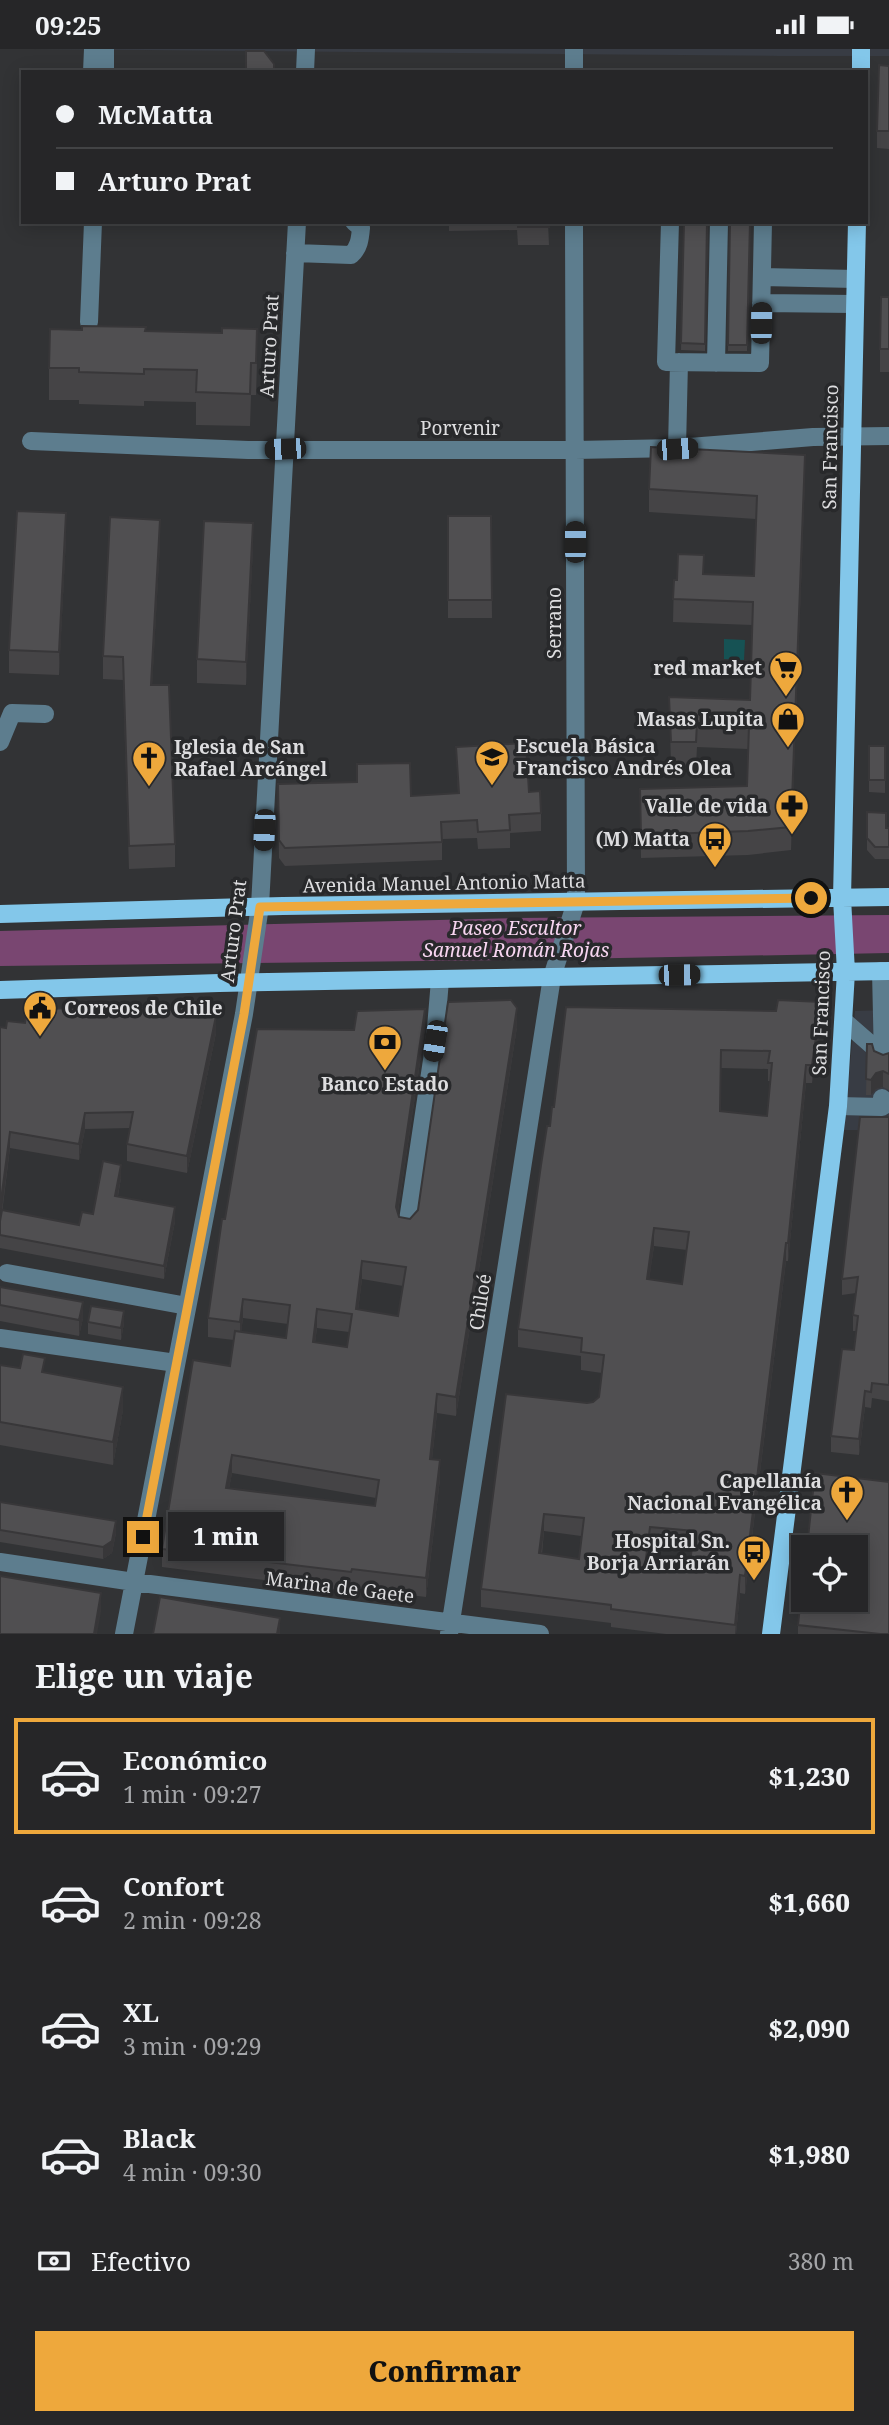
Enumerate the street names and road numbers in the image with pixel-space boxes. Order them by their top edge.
street label: Arturo Prat [253,293,285,398]
street label: San Francisco [816,384,844,510]
street label: Porvenir [420,415,500,441]
street label: Serrano [541,587,567,659]
street label: Avenida Manuel Antonio Matta [302,868,586,898]
street label: Arturo Prat [214,878,252,984]
street label: San Francisco [806,950,836,1076]
street label: Chiloé [463,1272,497,1332]
street label: Marina de Gaete [264,1565,416,1609]

